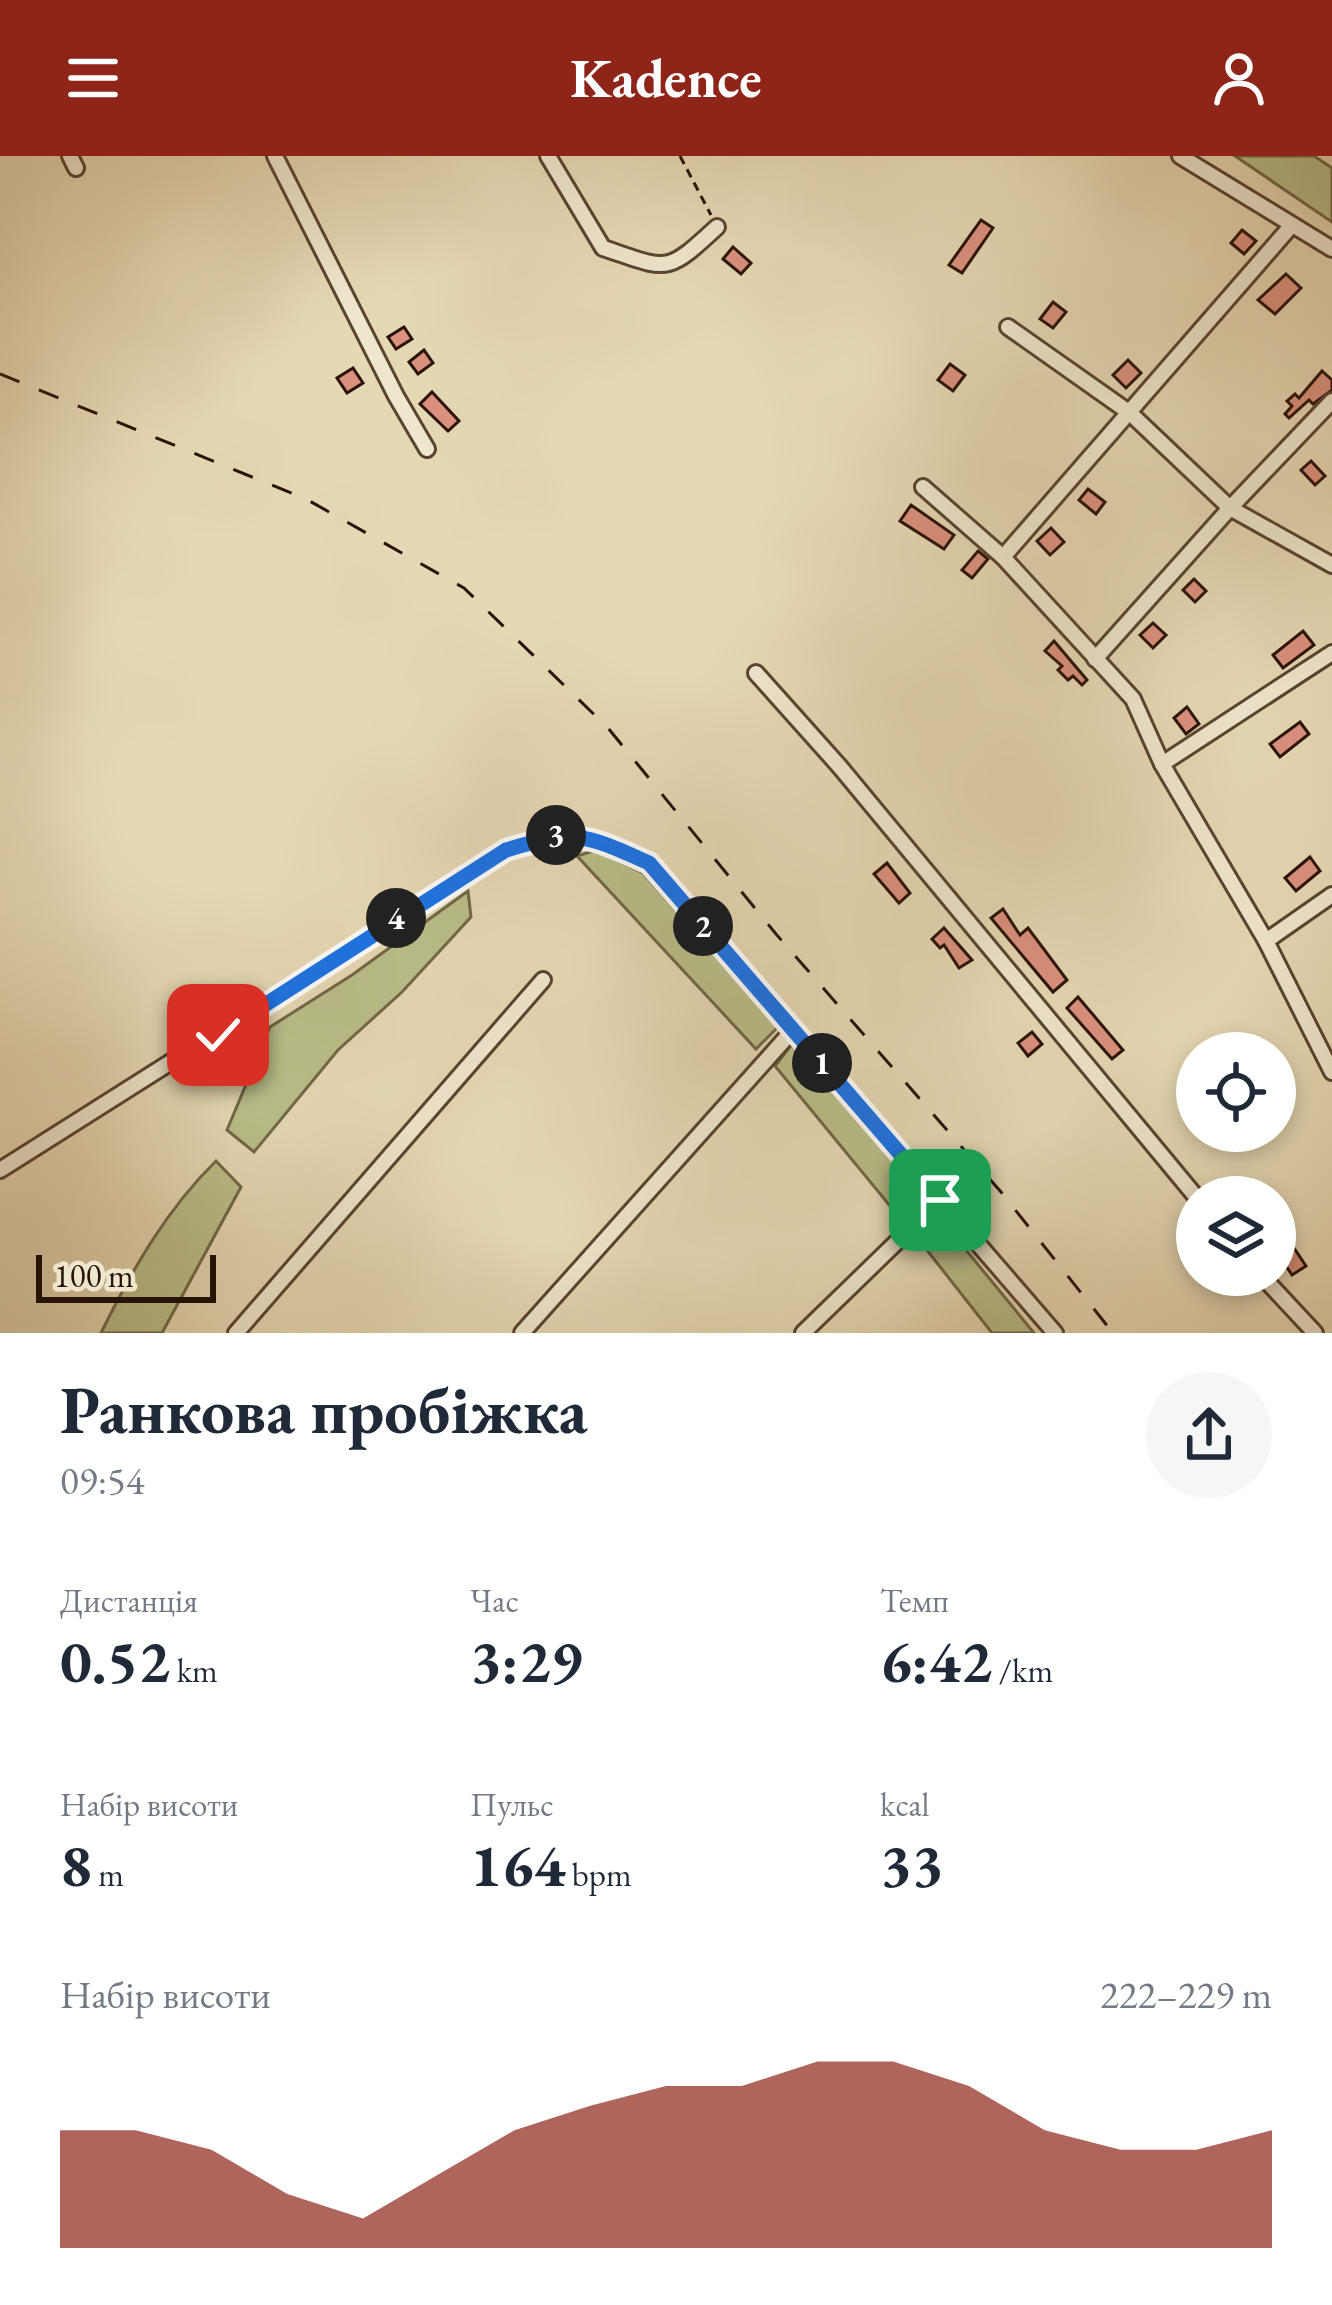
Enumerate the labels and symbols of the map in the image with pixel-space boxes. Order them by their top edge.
pin: 3 [526,805,586,865]
pin: 4 [366,888,426,948]
pin: 2 [673,896,733,956]
pin [167,984,269,1086]
pin: 1 [792,1033,852,1093]
pin [889,1149,991,1251]
scale bar [36,1249,216,1302]

